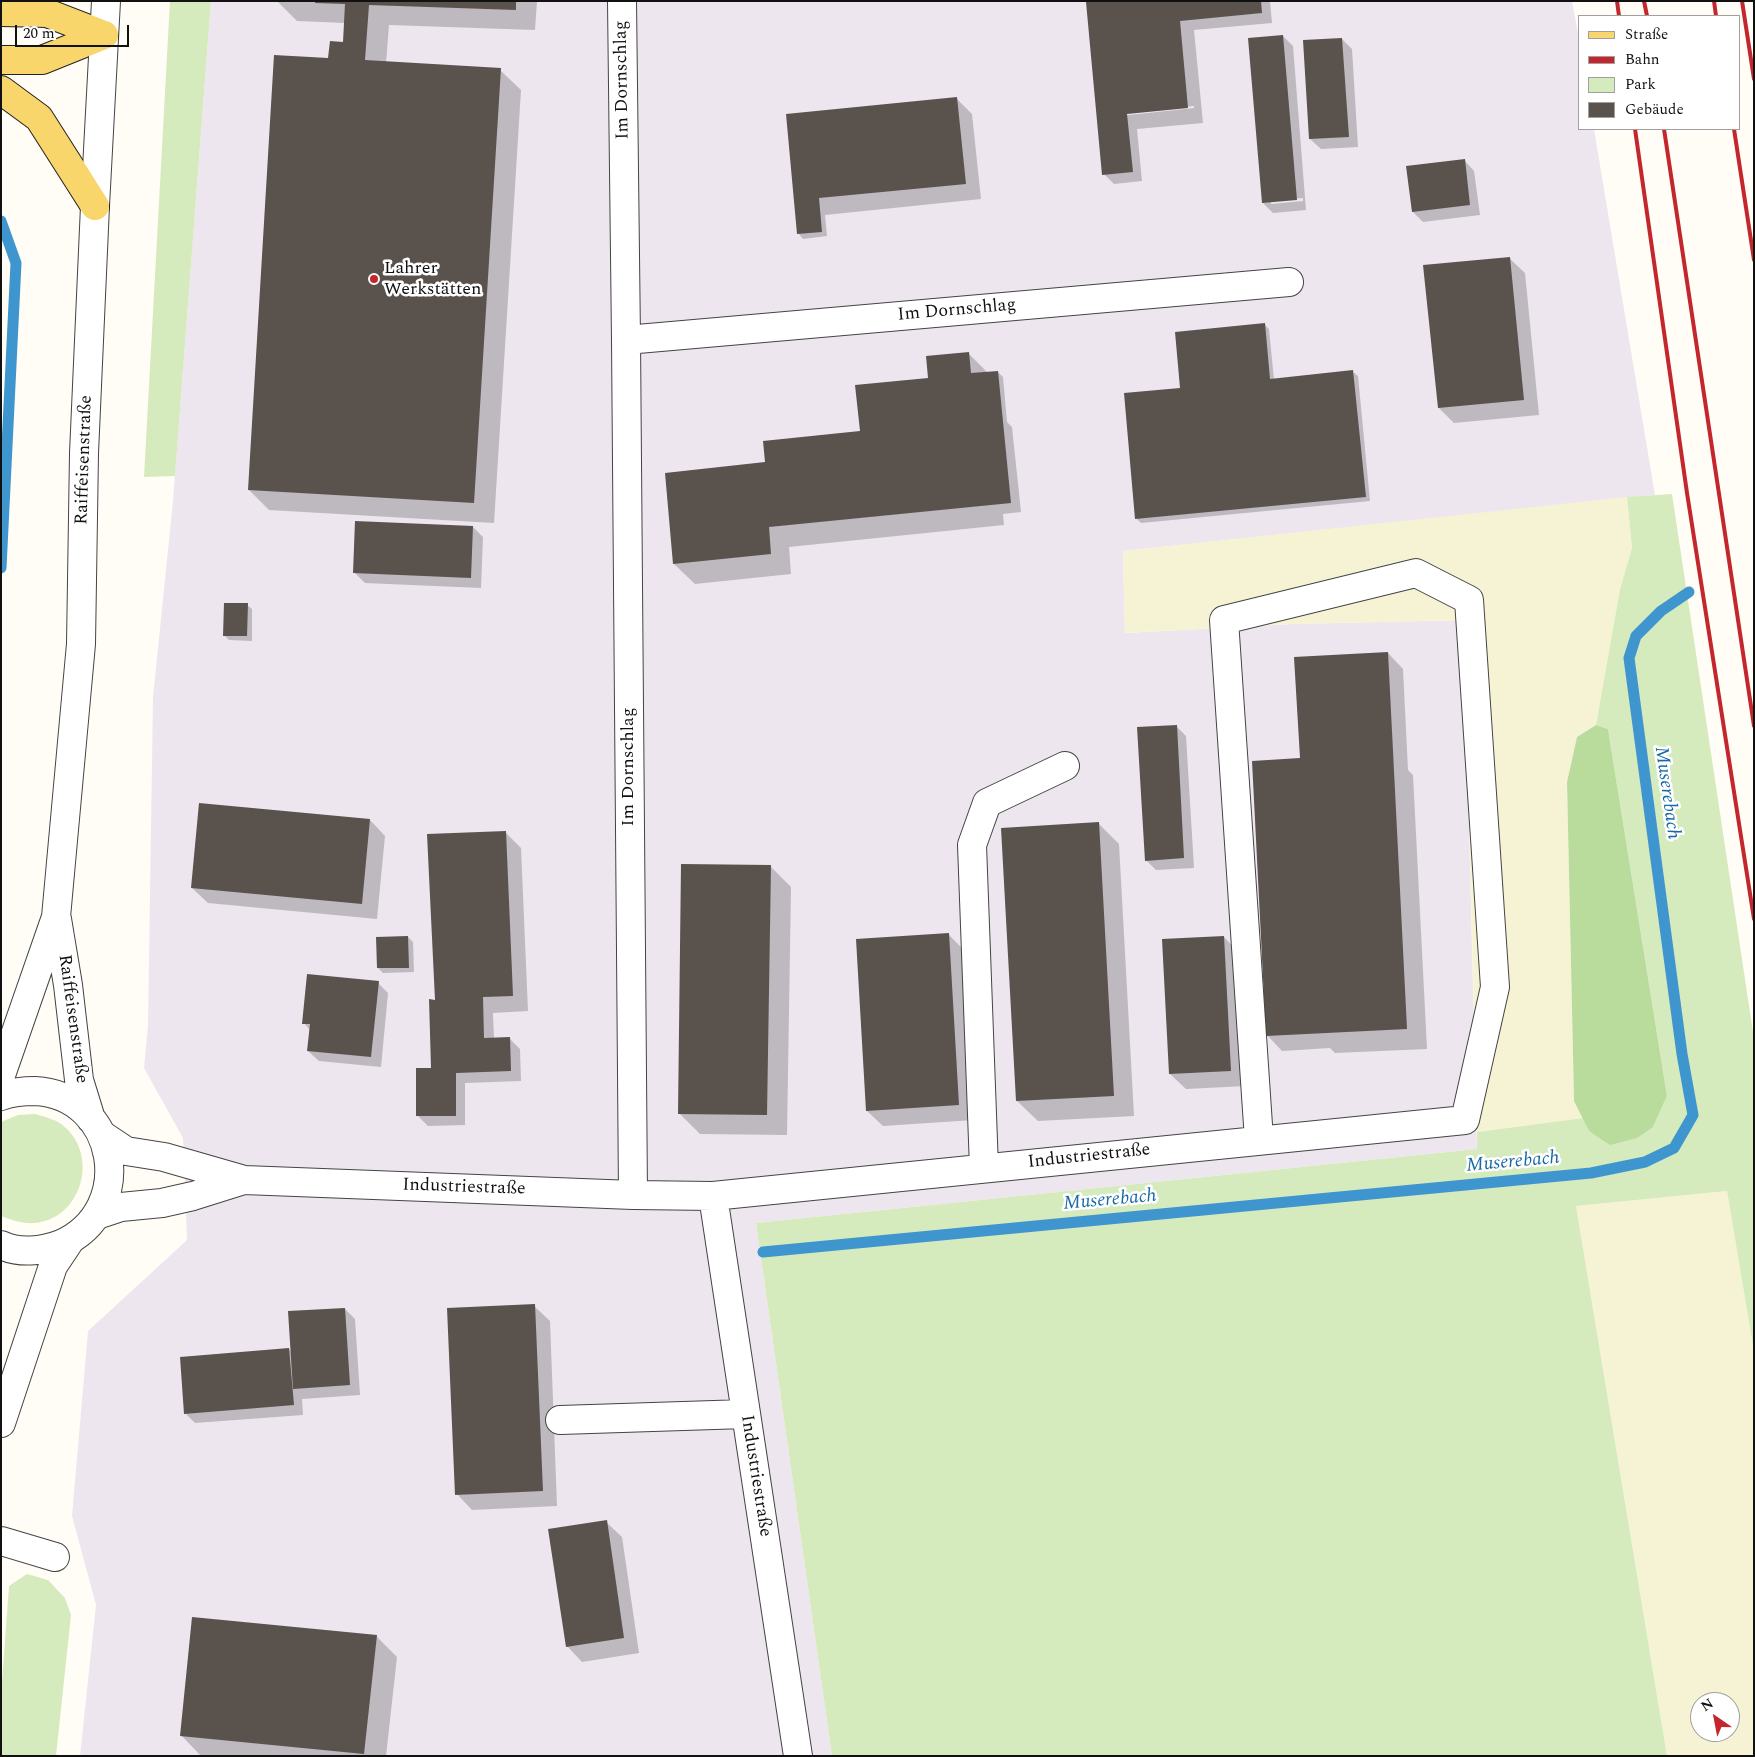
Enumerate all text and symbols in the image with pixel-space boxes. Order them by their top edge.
scale bar [18,15,131,47]
legend [1578,15,1740,130]
street label: Im Dornschlag [611,20,635,140]
text: 20 m [23,22,55,45]
text: Straße [1625,23,1668,46]
text: Bahn [1625,48,1660,71]
text: Park [1625,73,1656,96]
text: Gebäude [1625,98,1684,121]
place label: Lahrer Werkstätten [384,258,482,300]
marker: Lahrer Werkstätten [368,273,380,285]
street label: Im Dornschlag [897,295,1017,327]
street label: Raiffeisenstraße [72,395,98,525]
street label: Im Dornschlag [618,708,640,826]
water label: Muserebach [1648,745,1684,841]
street label: Raiffeisenstraße [52,953,92,1085]
street label: Industriestraße [1027,1140,1151,1174]
water label: Muserebach [1466,1148,1560,1178]
street label: Industriestraße [402,1175,526,1201]
water label: Muserebach [1063,1186,1157,1216]
street label: Industriestraße [735,1413,775,1539]
north arrow [1690,1692,1740,1742]
text: N [1697,1693,1718,1717]

